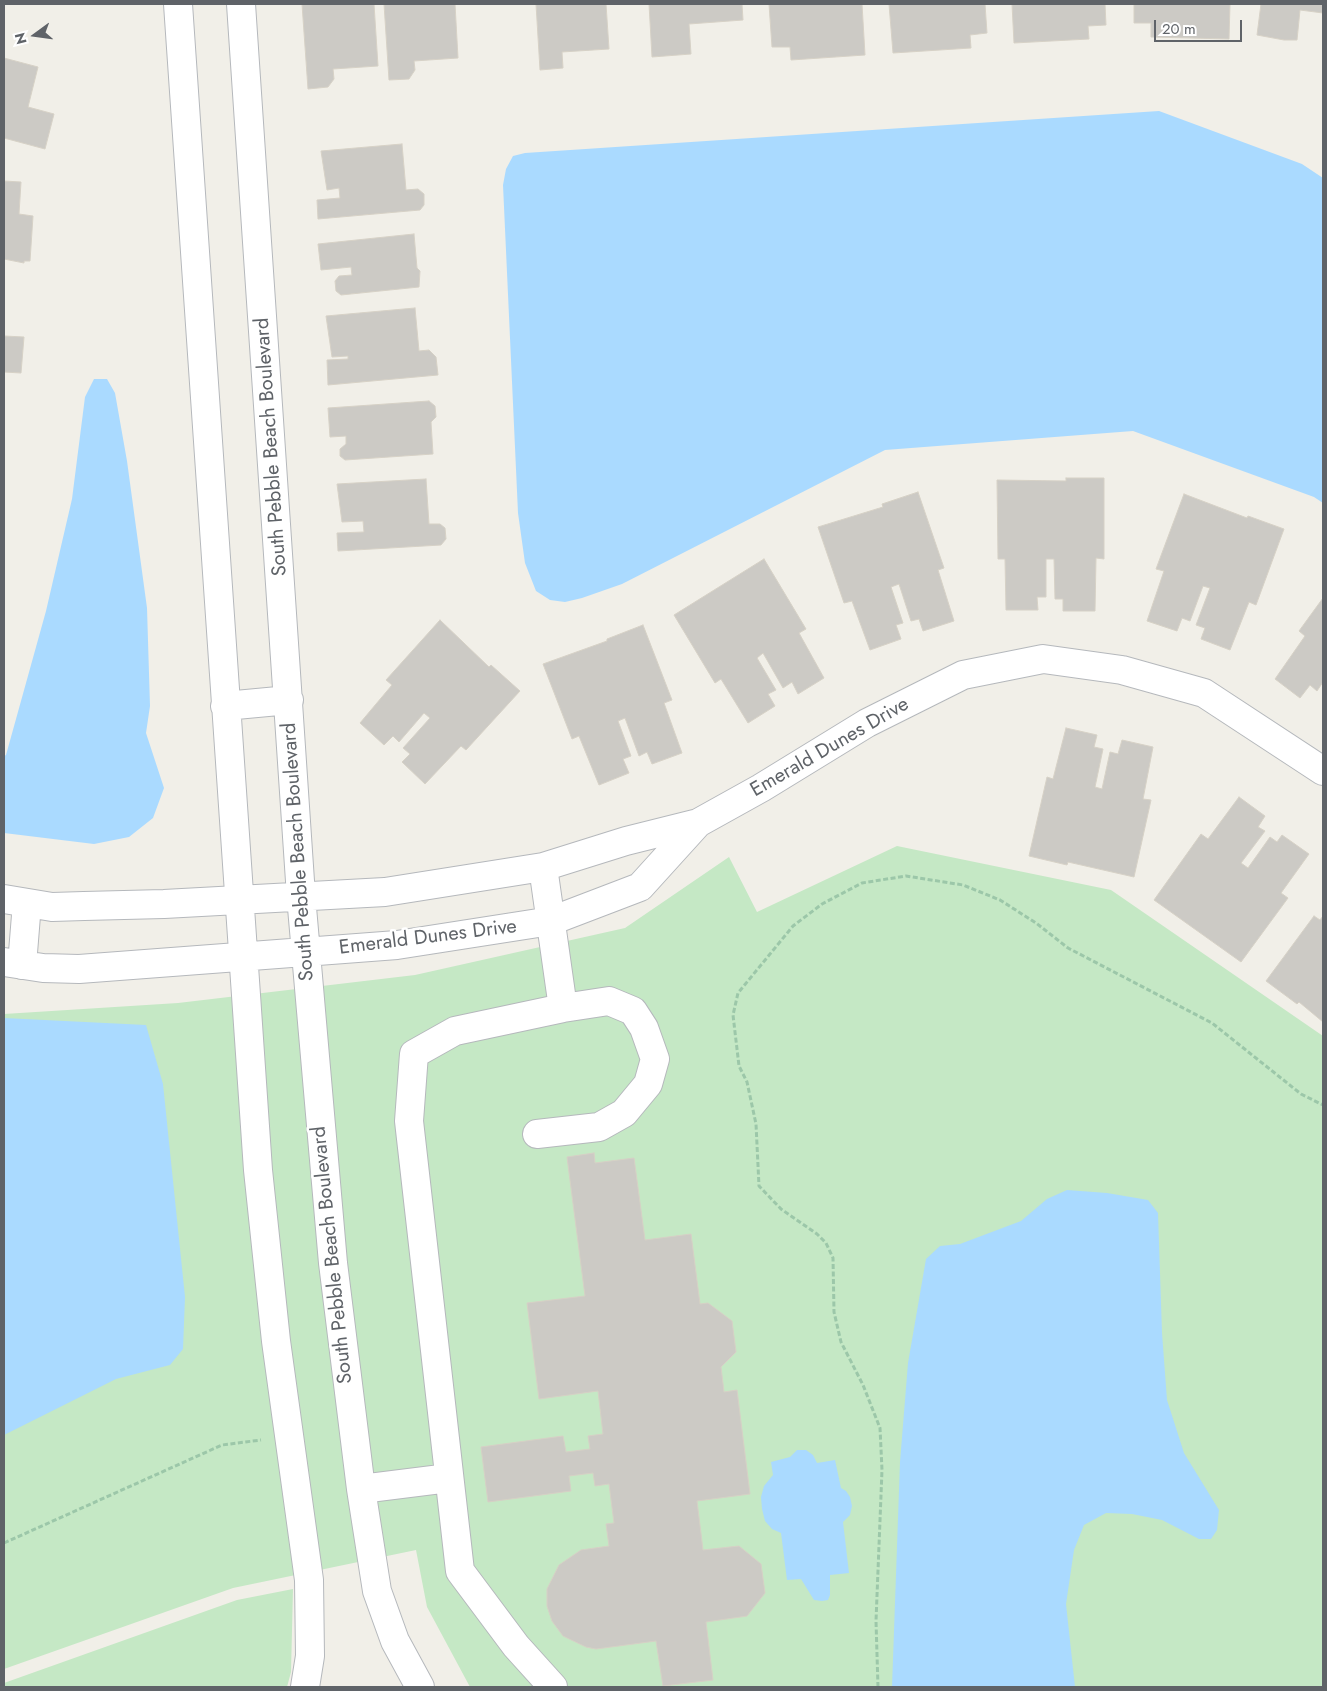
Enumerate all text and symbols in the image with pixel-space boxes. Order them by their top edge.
north arrow [10,10,60,60]
scale bar [1157,10,1244,42]
text: 20 m [1162,18,1196,40]
text: N [9,31,31,46]
street label: South Pebble Beach Boulevard [251,317,293,577]
street label: Emerald Dunes Drive [747,693,913,803]
street label: South Pebble Beach Boulevard [278,722,320,982]
street label: Emerald Dunes Drive [338,915,518,961]
street label: South Pebble Beach Boulevard [308,1125,358,1385]

